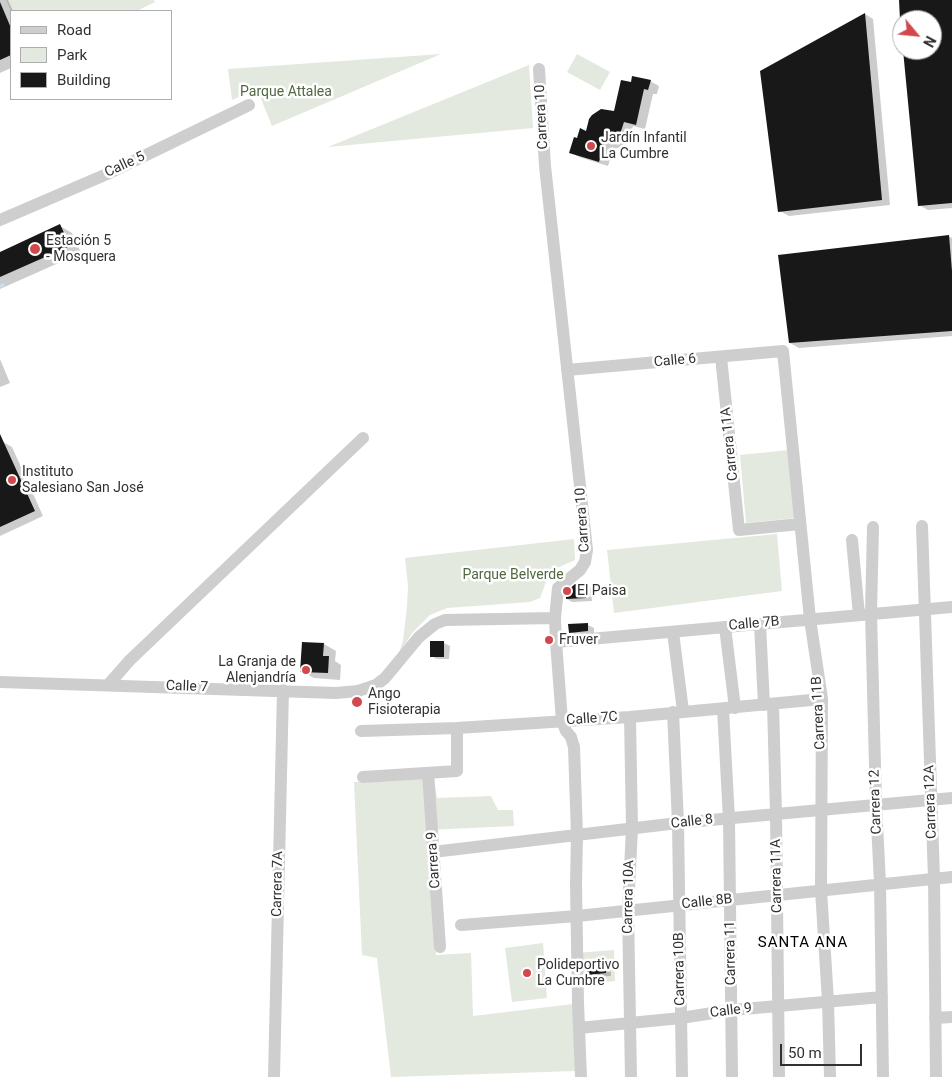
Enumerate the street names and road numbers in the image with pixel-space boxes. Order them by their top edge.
street label: Carrera 10 [532,84,552,150]
street label: Calle 5 [102,148,148,182]
street label: Calle 6 [653,351,697,371]
street label: Carrera 11A [718,406,742,482]
street label: Carrera 10 [572,487,594,553]
street label: Calle 7B [728,613,780,635]
street label: Carrera 11B [809,676,829,750]
street label: Calle 7 [166,678,208,696]
street label: Calle 7C [566,709,618,729]
street label: Carrera 12A [921,765,941,839]
street label: Carrera 12 [866,769,886,835]
street label: Calle 8 [670,811,714,833]
street label: Carrera 9 [424,831,444,889]
street label: Carrera 11A [768,839,786,913]
street label: Carrera 7A [269,851,287,917]
street label: Carrera 10A [620,860,638,934]
street label: Calle 8B [681,891,733,913]
street label: Carrera 11 [722,920,740,986]
street label: Carrera 10B [671,932,689,1006]
street label: Calle 9 [709,1000,753,1022]

